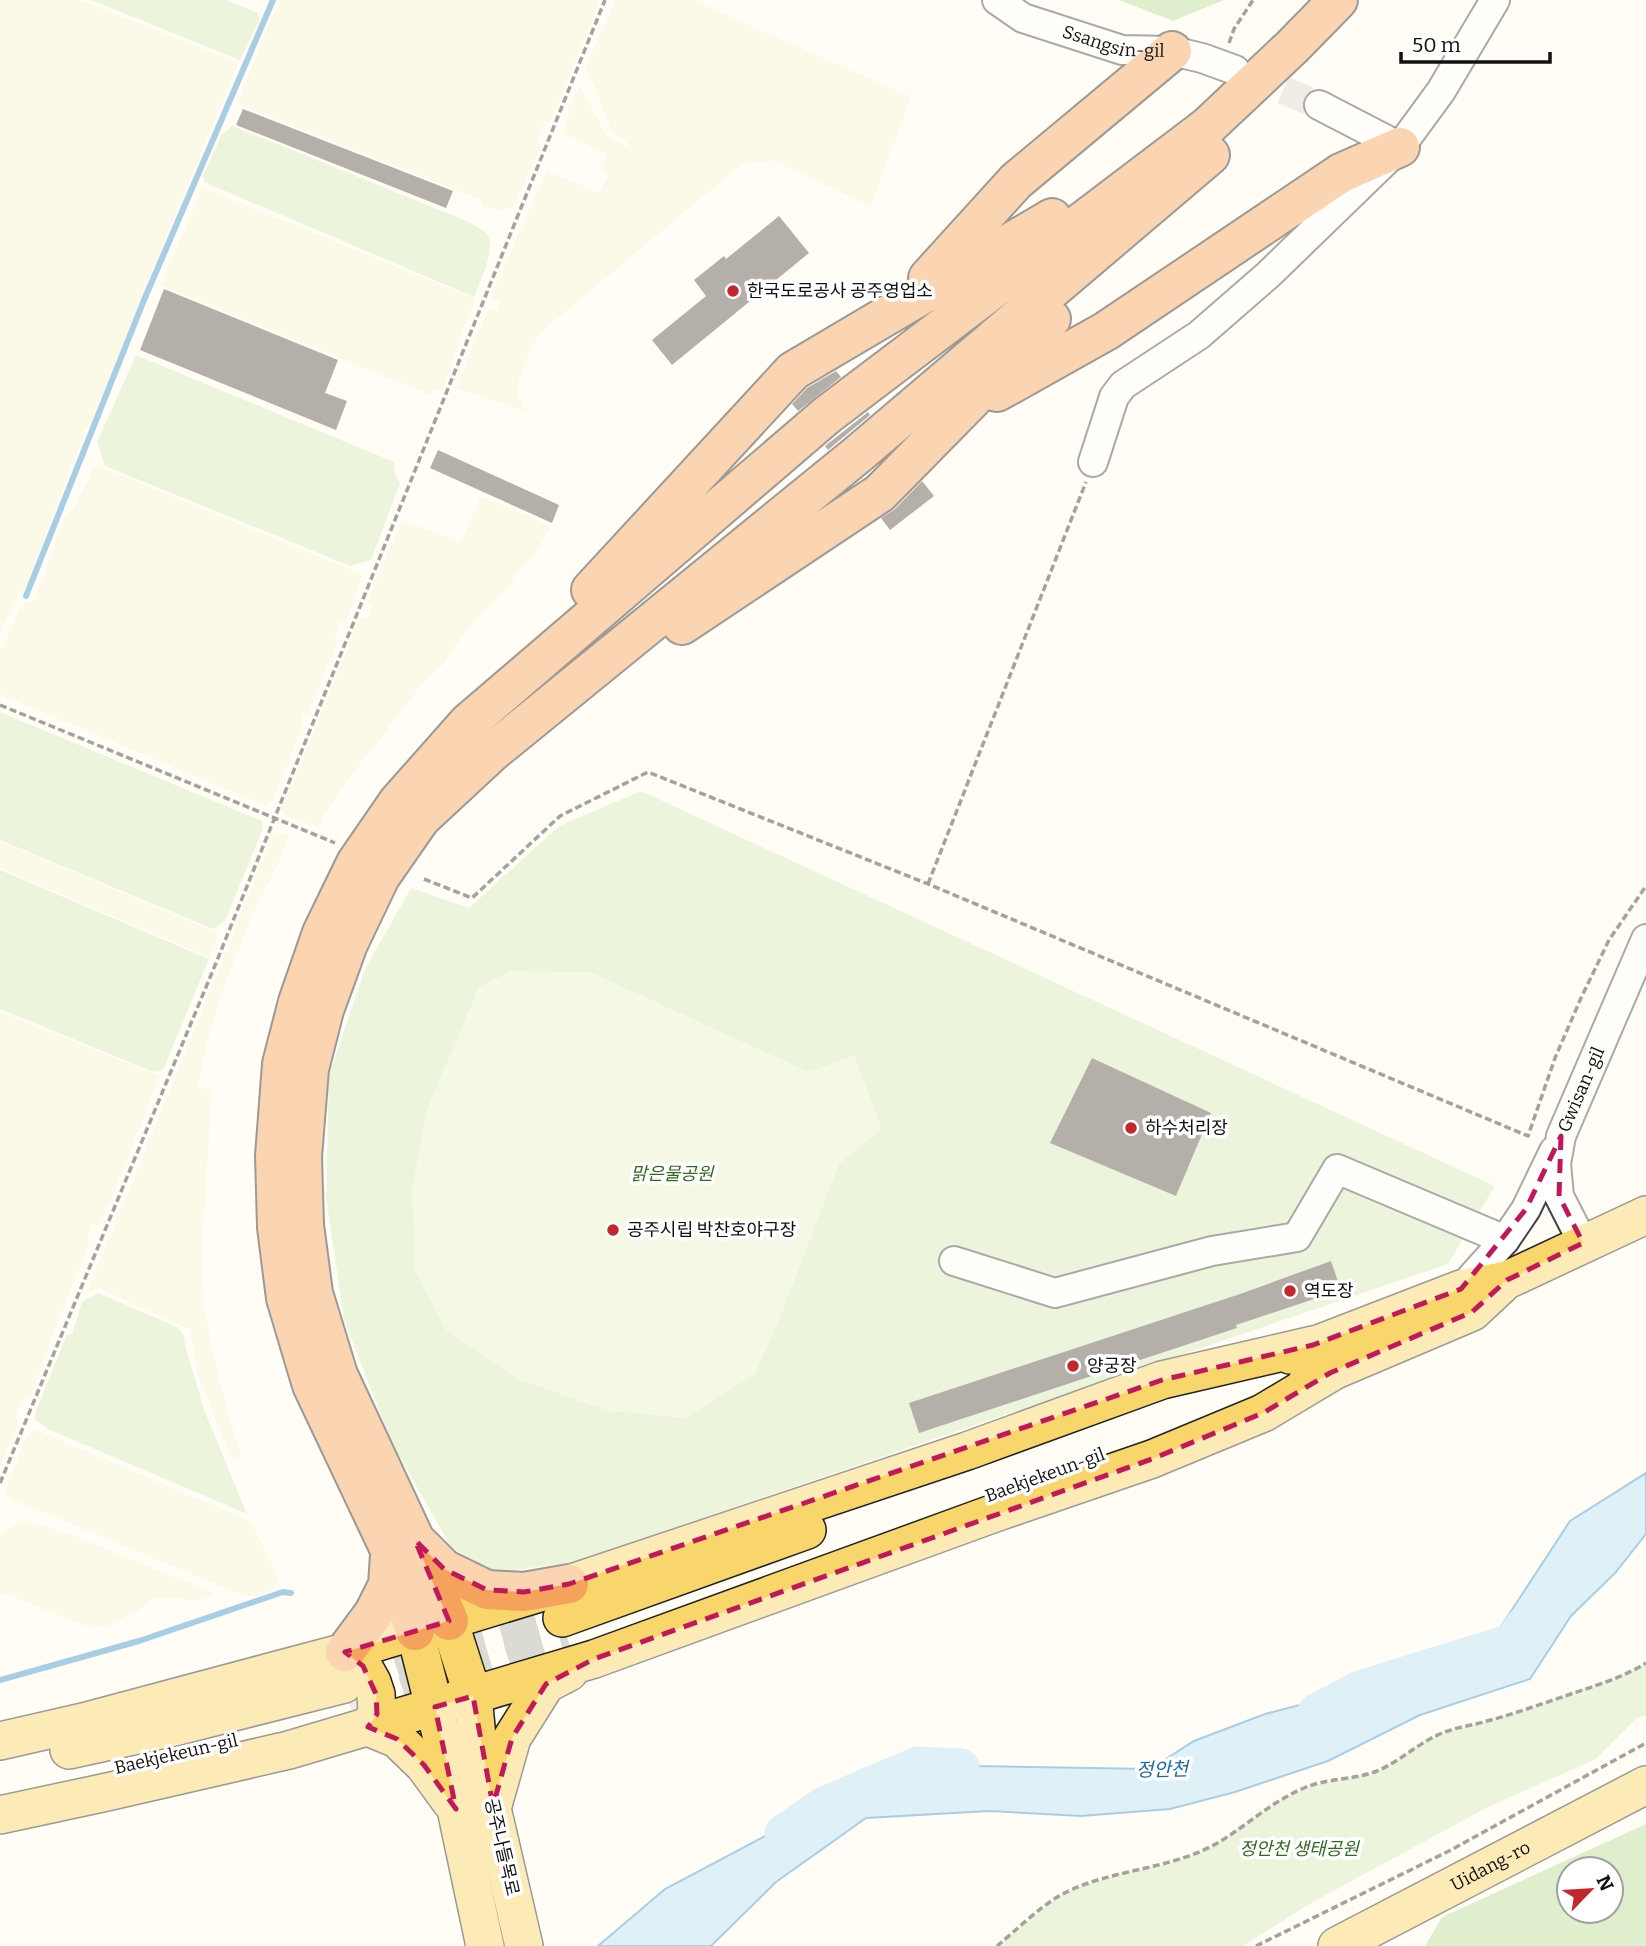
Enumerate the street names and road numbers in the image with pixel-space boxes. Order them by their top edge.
street label: Ssangsin-gil [1060,20,1165,62]
street label: Gwisan-gil [1553,1043,1609,1136]
street label: Baekjekeun-gil [982,1443,1108,1507]
street label: Baekjekeun-gil [112,1729,240,1779]
street label: 공주나들목로 [480,1796,524,1898]
street label: Uidang-ro [1447,1836,1534,1896]

